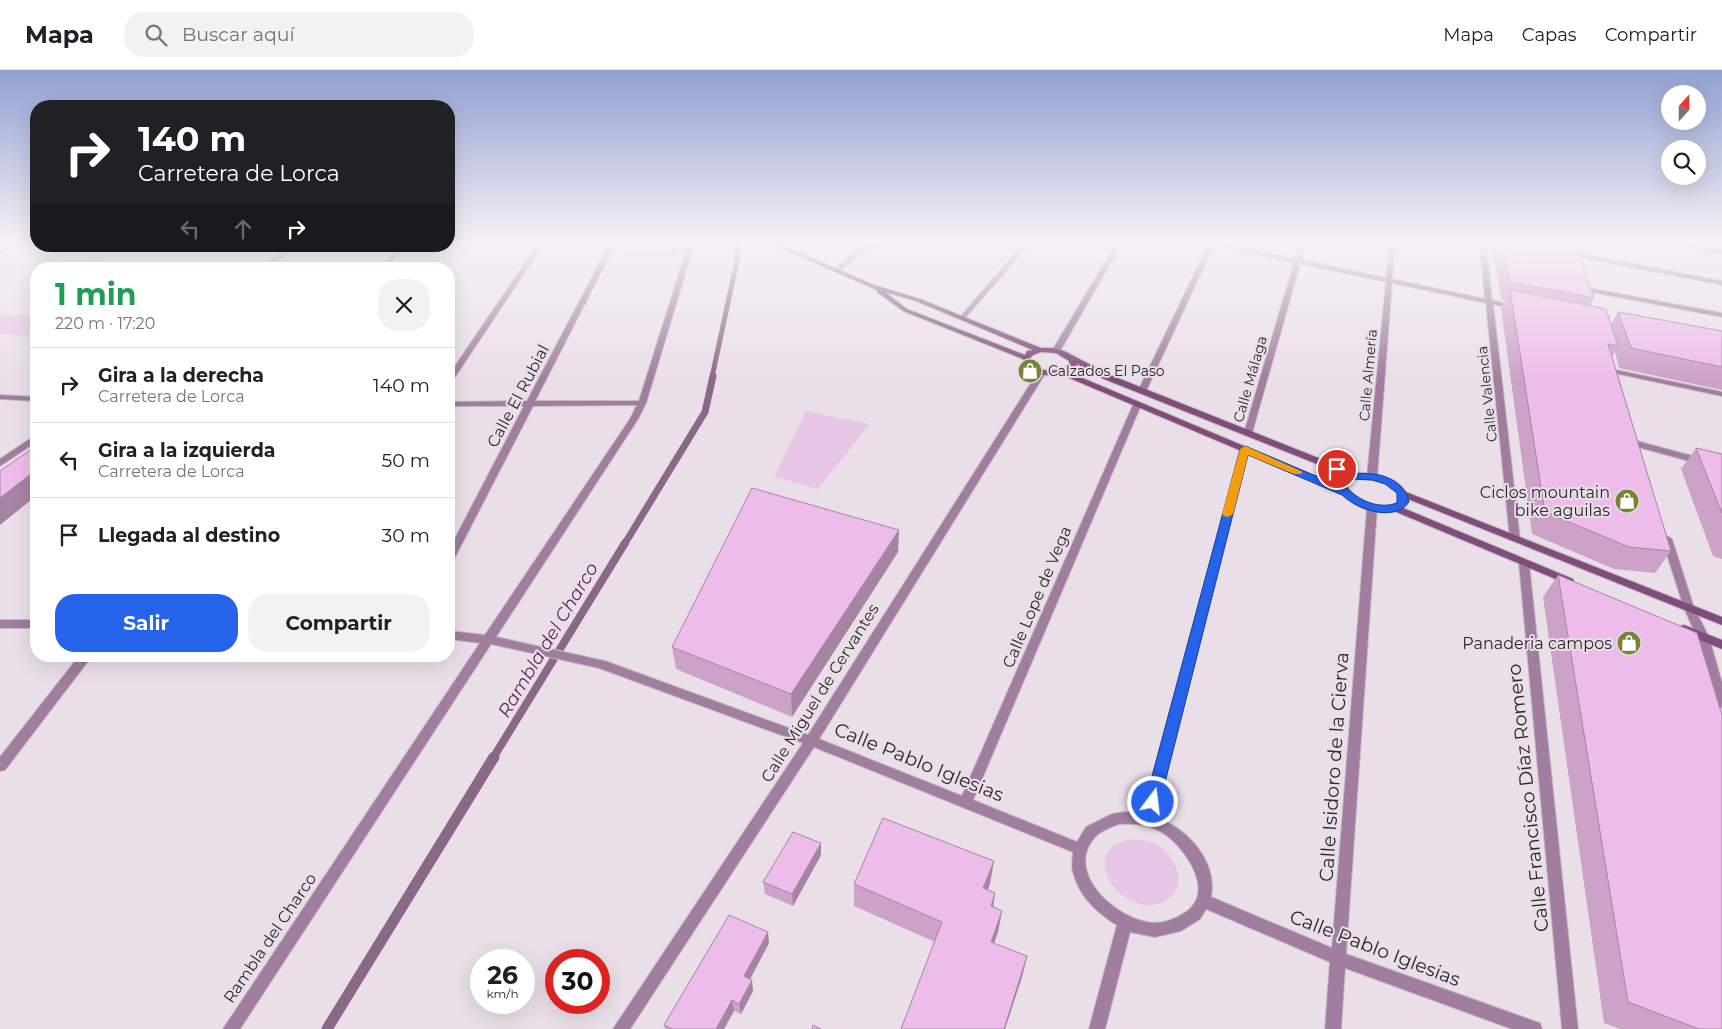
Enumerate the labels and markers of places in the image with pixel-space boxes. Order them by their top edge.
shop icon: Calzados El Paso [1017,358,1043,384]
place label: Calzados El Paso [1048,362,1165,380]
pin [1316,448,1358,490]
place label: Ciclos mountain bike aguilas [1480,483,1610,520]
shop icon: Ciclos mountain bike aguilas [1614,488,1640,514]
shop icon: Panaderia campos [1616,630,1642,656]
place label: Panaderia campos [1462,634,1612,653]

